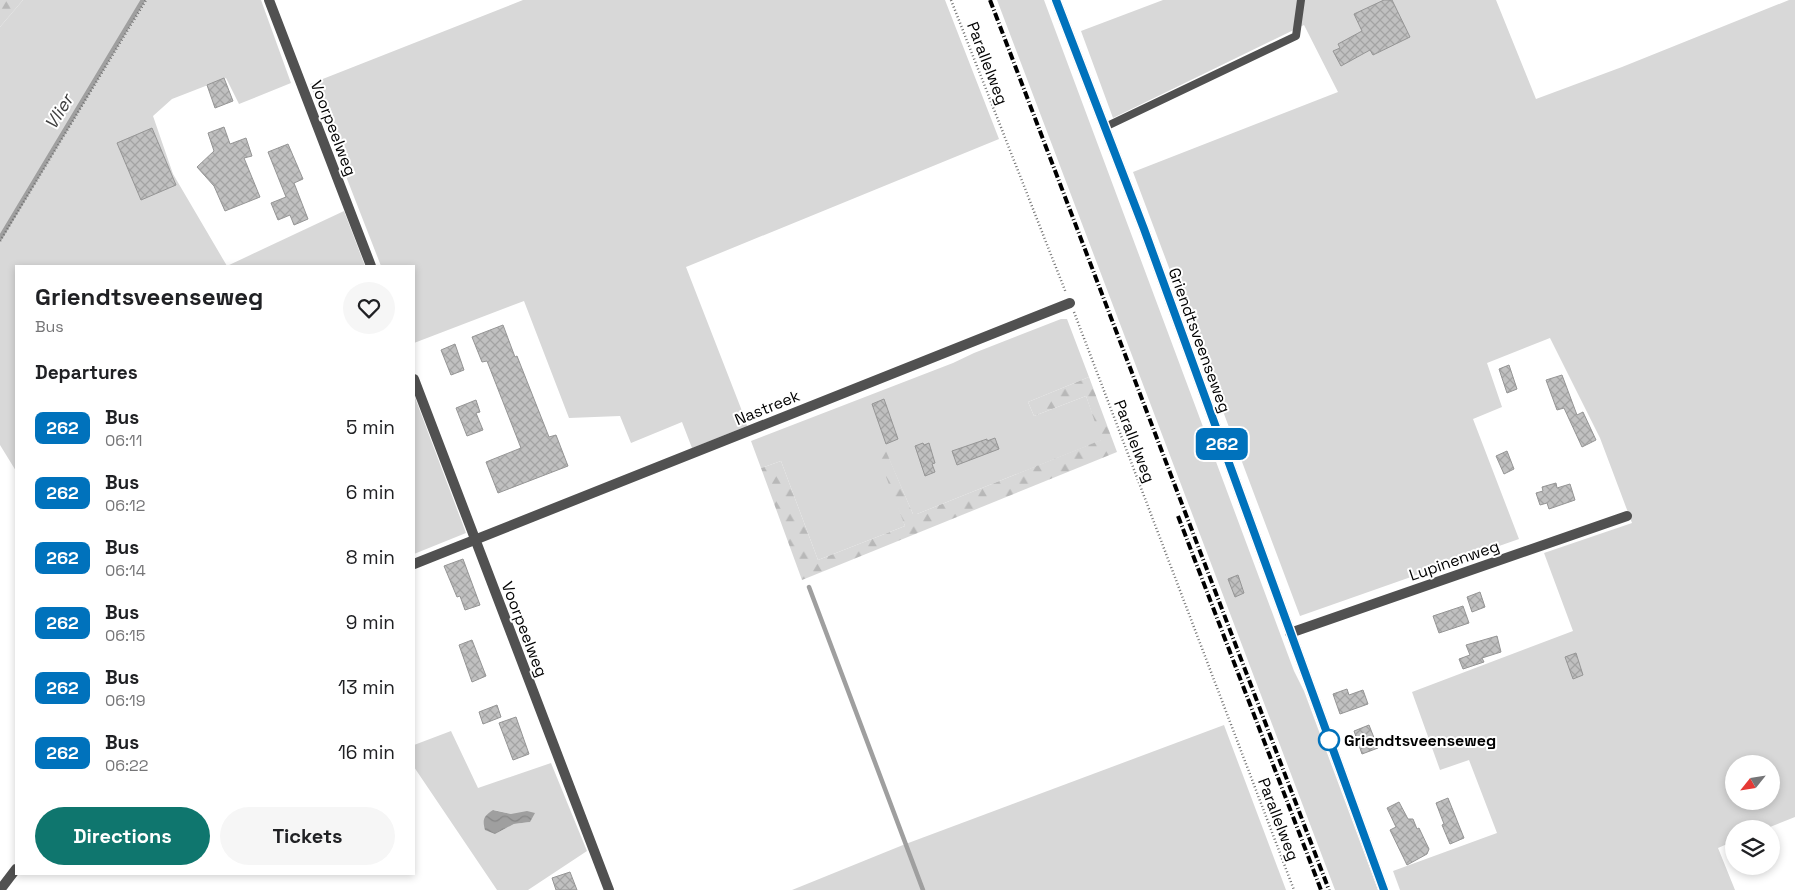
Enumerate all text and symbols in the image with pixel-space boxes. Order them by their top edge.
street label: Parallelweg [962,19,1013,108]
street label: Voorpeelweg [306,77,361,179]
water label: Vlier [39,88,79,134]
street label: Griendtsveenseweg [1164,265,1236,416]
text: Griendtsveenseweg [35,281,263,312]
button: heart [343,282,395,334]
text: Bus [35,316,64,337]
text: Departures [35,360,138,385]
street label: Nastreek [731,385,803,430]
street label: Parallelweg [1109,397,1160,486]
text: Bus [105,405,139,430]
text: 5 min [346,415,395,440]
text: 262 [46,416,79,439]
line badge: 262 [1193,428,1251,460]
text: 06:11 [105,430,142,451]
text: 262 [1206,432,1238,455]
text: Bus [105,470,139,495]
text: 6 min [346,480,395,505]
text: 262 [46,481,79,504]
text: 06:12 [105,495,145,516]
text: Bus [105,535,139,560]
street label: Lupinenweg [1406,535,1502,586]
text: 8 min [346,545,395,570]
text: 262 [46,546,79,569]
text: 06:14 [105,560,146,581]
street label: Voorpeelweg [497,578,552,680]
text: Bus [105,600,139,625]
text: 9 min [346,610,395,635]
text: 262 [46,611,79,634]
text: 06:15 [105,625,145,646]
text: Bus [105,665,139,690]
text: 13 min [338,675,395,700]
text: 262 [46,676,79,699]
text: 06:19 [105,690,146,711]
marker: Griendtsveenseweg [1318,729,1340,751]
text: Bus [105,730,139,755]
place label: Griendtsveenseweg [1344,730,1496,751]
text: 16 min [338,740,395,765]
text: 262 [46,741,79,764]
text: 06:22 [105,755,148,776]
north arrow [1725,755,1780,810]
map controls [1725,755,1780,875]
street label: Parallelweg [1253,775,1304,864]
button: Directions [35,807,210,865]
button: Tickets [220,807,395,865]
button: layers [1725,820,1780,875]

